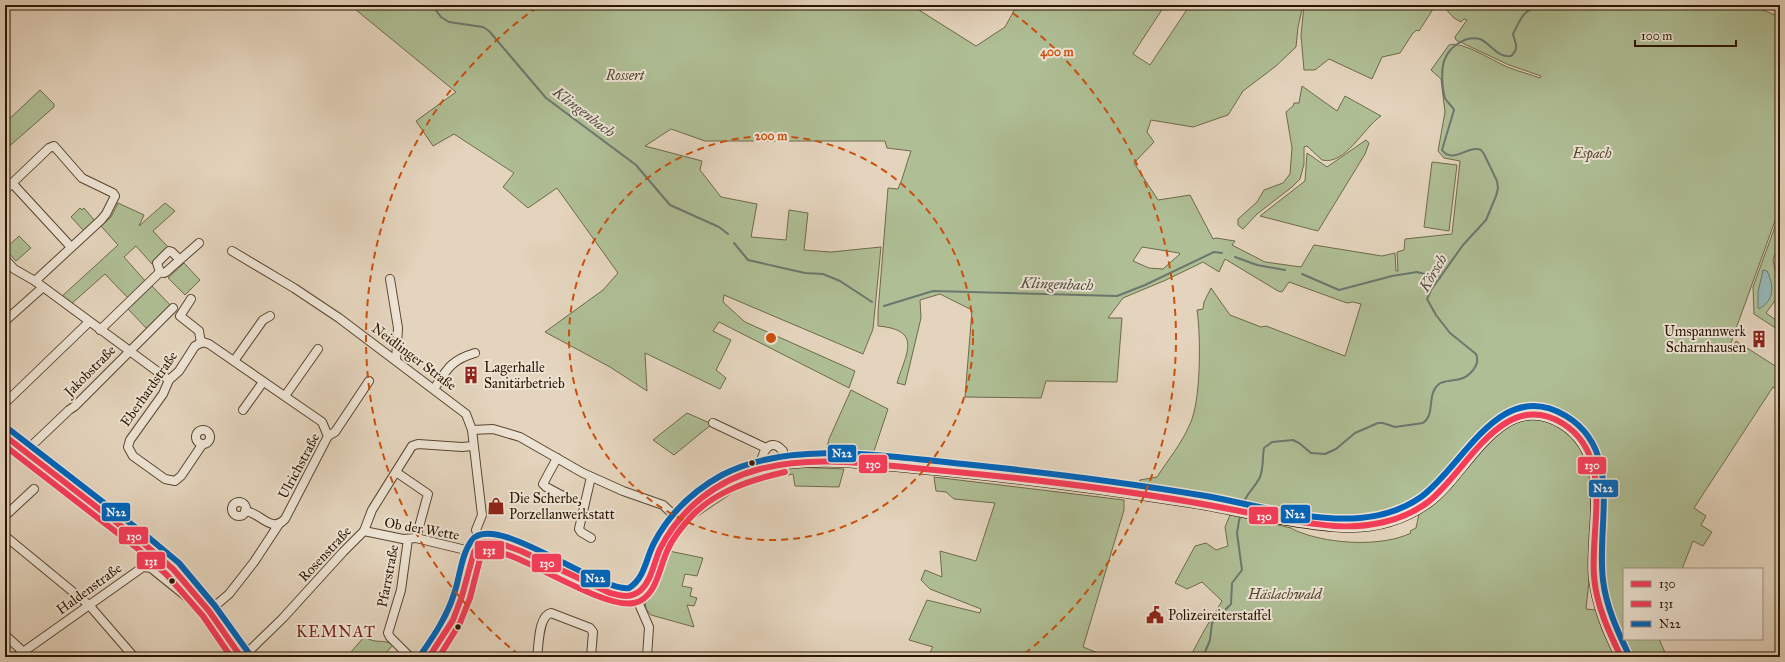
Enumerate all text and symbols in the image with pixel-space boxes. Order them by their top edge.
scale bar [1635,22,1736,48]
text: 100 m [1641,29,1672,43]
text: 400 m [1040,45,1075,60]
park label: Rossert [605,67,646,84]
water label: Klingenbach [549,82,619,141]
text: 200 m [755,129,788,143]
park label: Espach [1571,145,1612,163]
water label: Körsch [1415,251,1451,296]
water label: Klingenbach [1019,274,1094,294]
street label: Neidlinger Straße [368,320,460,394]
place label: Umspannwerk Scharnhausen [1664,323,1746,356]
building icon: Umspannwerk Scharnhausen [1749,329,1769,349]
centre of rings [764,331,778,345]
street label: Jakobstraße [59,342,120,402]
street label: Eberhardstraße [117,348,181,430]
place label: Lagerhalle Sanitärbetrieb [484,359,565,392]
building icon: Lagerhalle Sanitärbetrieb [461,365,481,385]
street label: Ulrichstraße [275,430,323,502]
line badge: N22 [827,444,857,463]
text: N22 [832,447,853,460]
line badge: 130 [858,454,888,474]
line badge: 130 [1577,456,1607,475]
unlabelled marker [747,458,757,468]
text: 130 [865,458,881,472]
text: 130 [1584,459,1600,473]
line badge: N22 [1588,479,1619,498]
text: N22 [1593,482,1614,495]
place label: Die Scherbe, Porzellanwerkstatt [509,490,615,523]
shop icon: Die Scherbe, Porzellanwerkstatt [486,496,506,516]
line badge: N22 [101,502,131,522]
line badge: N22 [1280,504,1311,524]
text: N22 [106,506,127,519]
line badge: 130 [1248,506,1279,525]
text: N22 [1285,508,1306,521]
text: 130 [1256,510,1272,524]
street label: Ob der Wette [383,514,461,544]
street label: Rosenstraße [295,523,355,585]
line badge: 130 [118,526,149,545]
text: 130 [126,530,142,544]
line badge: 131 [474,540,505,560]
street label: Pfarrstraße [374,543,402,609]
text: 131 [482,544,496,558]
line badge: 131 [136,551,166,570]
line badge: 130 [531,553,562,573]
text: 131 [144,555,158,569]
text: 130 [539,557,555,571]
street label: Haldenstraße [53,560,125,618]
legend [1623,568,1763,640]
line badge: N22 [580,569,611,588]
text: N22 [585,572,606,585]
unlabelled marker [167,576,177,586]
text: 130 [1659,577,1676,591]
park label: Häslachwald [1247,586,1324,603]
text: 131 [1659,597,1674,611]
public building icon: Polizeireiterstaffel [1145,605,1165,625]
place label: Polizeireiterstaffel [1168,607,1272,624]
text: N22 [1659,617,1681,631]
district label: KEMNAT [296,622,376,641]
unlabelled marker [453,622,463,632]

